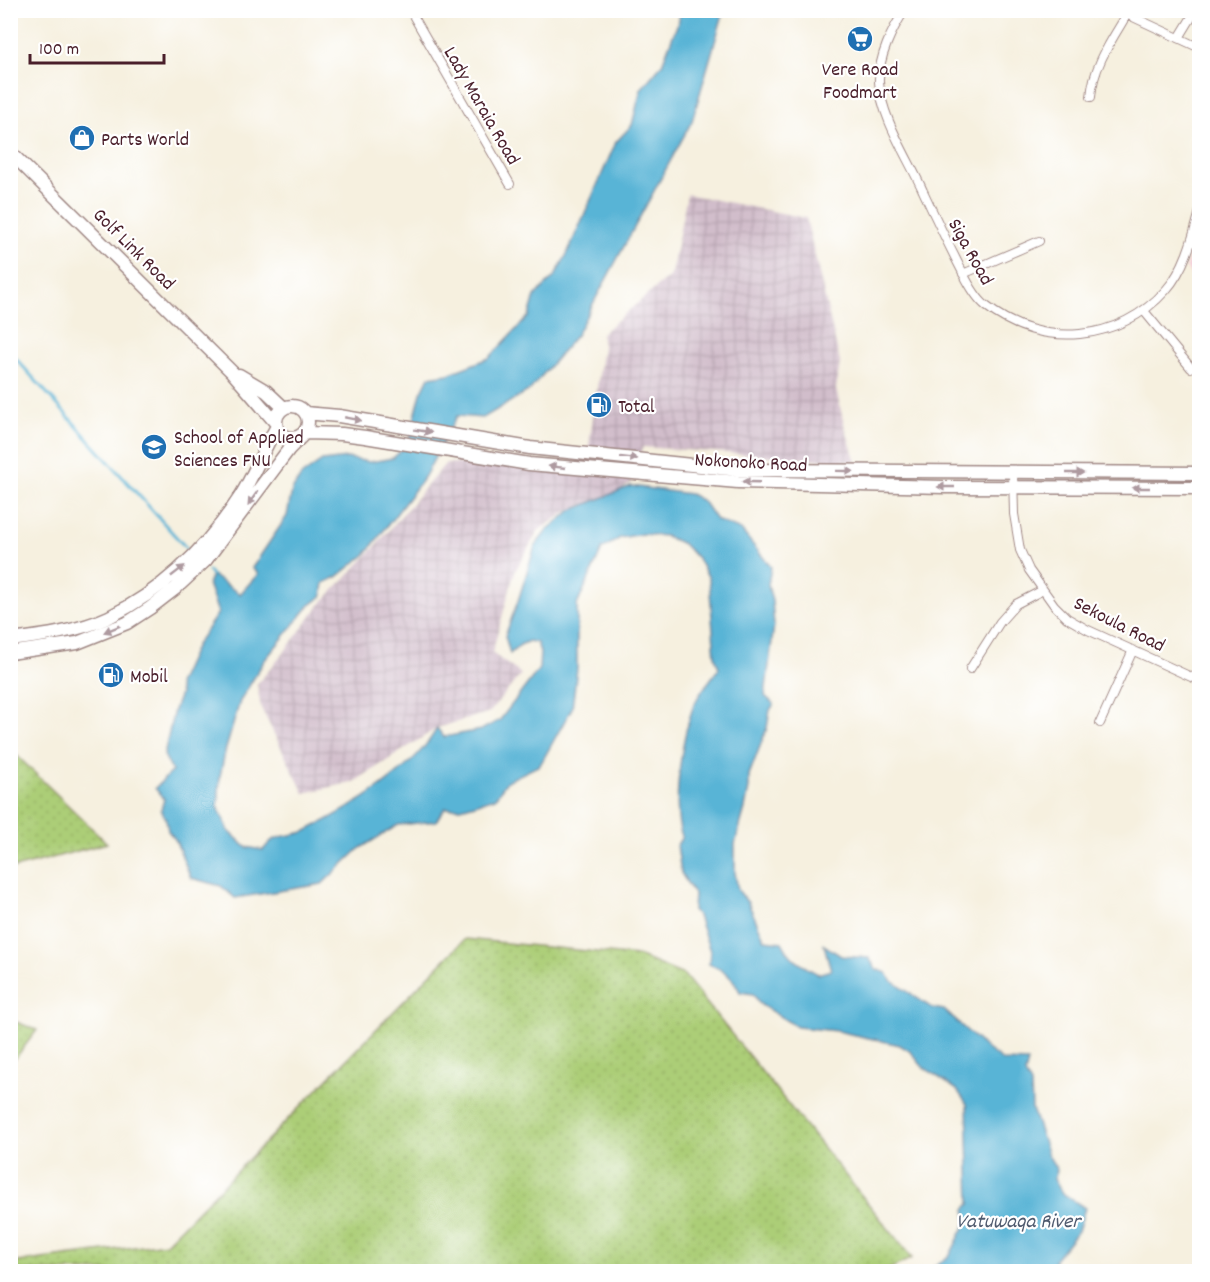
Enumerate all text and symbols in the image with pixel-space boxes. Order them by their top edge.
supermarket icon: Vere Road Foodmart [845,24,875,54]
scale bar [30,27,164,65]
text: 100 m [39,38,79,63]
street label: Lady Maraia Road [435,42,526,171]
place label: Vere Road Foodmart [822,57,898,108]
shop icon: Parts World [67,123,97,153]
place label: Parts World [101,127,189,155]
street label: Golf Link Road [85,203,180,298]
street label: Siga Road [940,214,999,291]
fuel station icon: Total [584,390,614,420]
place label: Total [618,394,655,422]
one-way arrow [343,415,362,424]
place label: School of Applied Sciences FNU [174,425,304,476]
one-way arrow [414,427,433,436]
school or university icon: School of Applied Sciences FNU [139,432,169,462]
street label: Nokonoko Road [694,447,808,481]
one-way arrow [620,454,639,463]
one-way arrow [547,462,566,472]
one-way arrow [835,466,854,475]
one-way arrow [1065,468,1084,478]
one-way arrow [742,477,761,487]
one-way arrow [937,482,956,492]
one-way arrow [1132,483,1151,493]
one-way arrow [247,490,259,506]
one-way arrow [170,564,186,577]
street label: Sekoula Road [1068,591,1169,661]
one-way arrow [103,624,121,634]
fuel station icon: Mobil [96,660,126,690]
place label: Mobil [130,664,168,692]
water label: Vatuwaqa River [956,1208,1082,1238]

